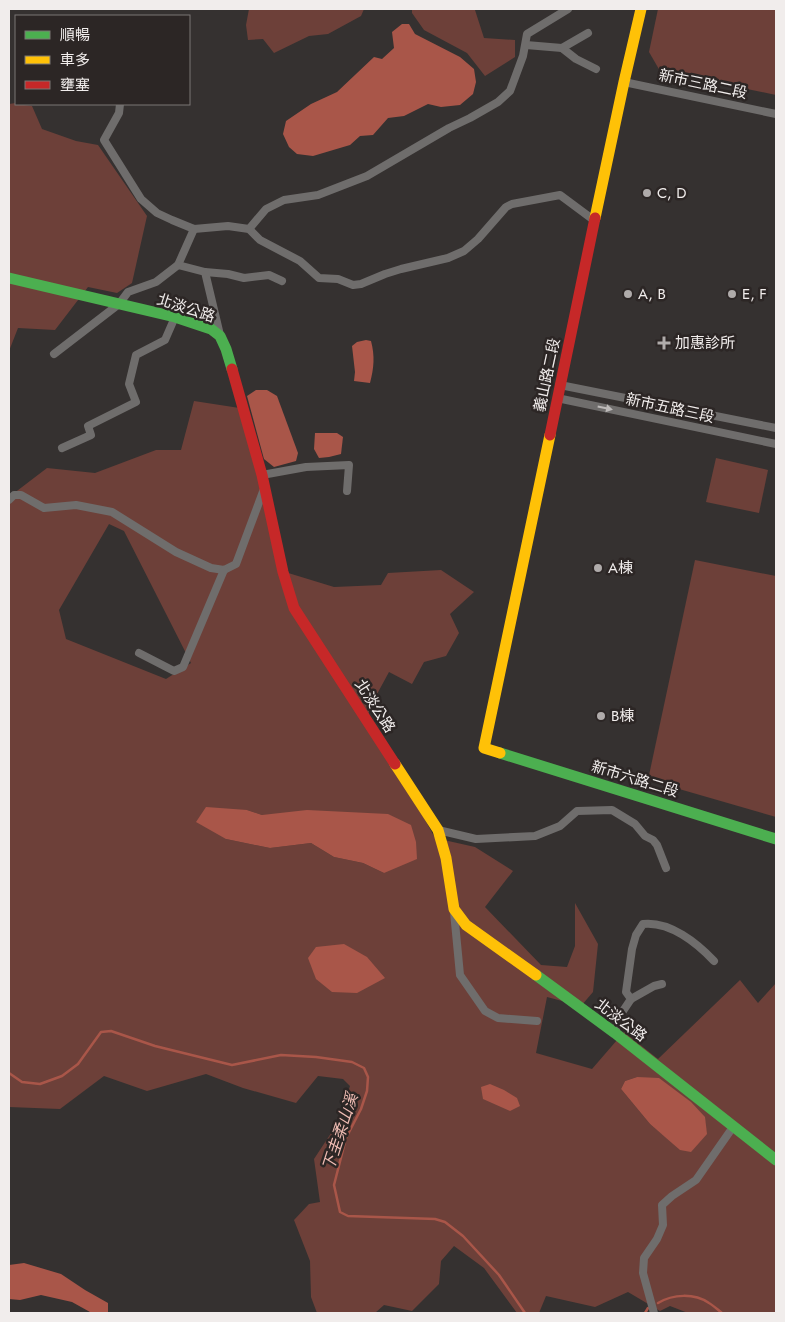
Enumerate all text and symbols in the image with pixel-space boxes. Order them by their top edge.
legend [15,15,190,105]
text: 順暢 [60,24,90,46]
text: 車多 [60,49,90,71]
street label: 新市三路二段 [657,64,749,104]
text: 壅塞 [60,74,90,96]
place label: C, D [657,182,686,204]
marker: C, D [641,187,653,199]
place label: A, B [638,283,666,305]
place label: E, F [742,283,767,305]
street label: 北淡公路 [154,288,218,328]
marker: A, B [622,288,634,300]
marker: E, F [726,288,738,300]
place label: 加惠診所 [675,332,735,354]
street label: 義山路二段 [528,336,566,414]
marker: 加惠診所 [657,336,671,350]
street label: 新市五路三段 [624,388,716,428]
one-way arrow [597,405,613,413]
place label: A棟 [608,557,633,579]
marker: A棟 [592,562,604,574]
street label: 北淡公路 [349,675,401,737]
place label: B棟 [611,705,634,727]
marker: B棟 [595,710,607,722]
street label: 新市六路二段 [589,755,681,803]
street label: 北淡公路 [590,993,652,1047]
water label: 下圭柔山溪 [317,1089,364,1174]

